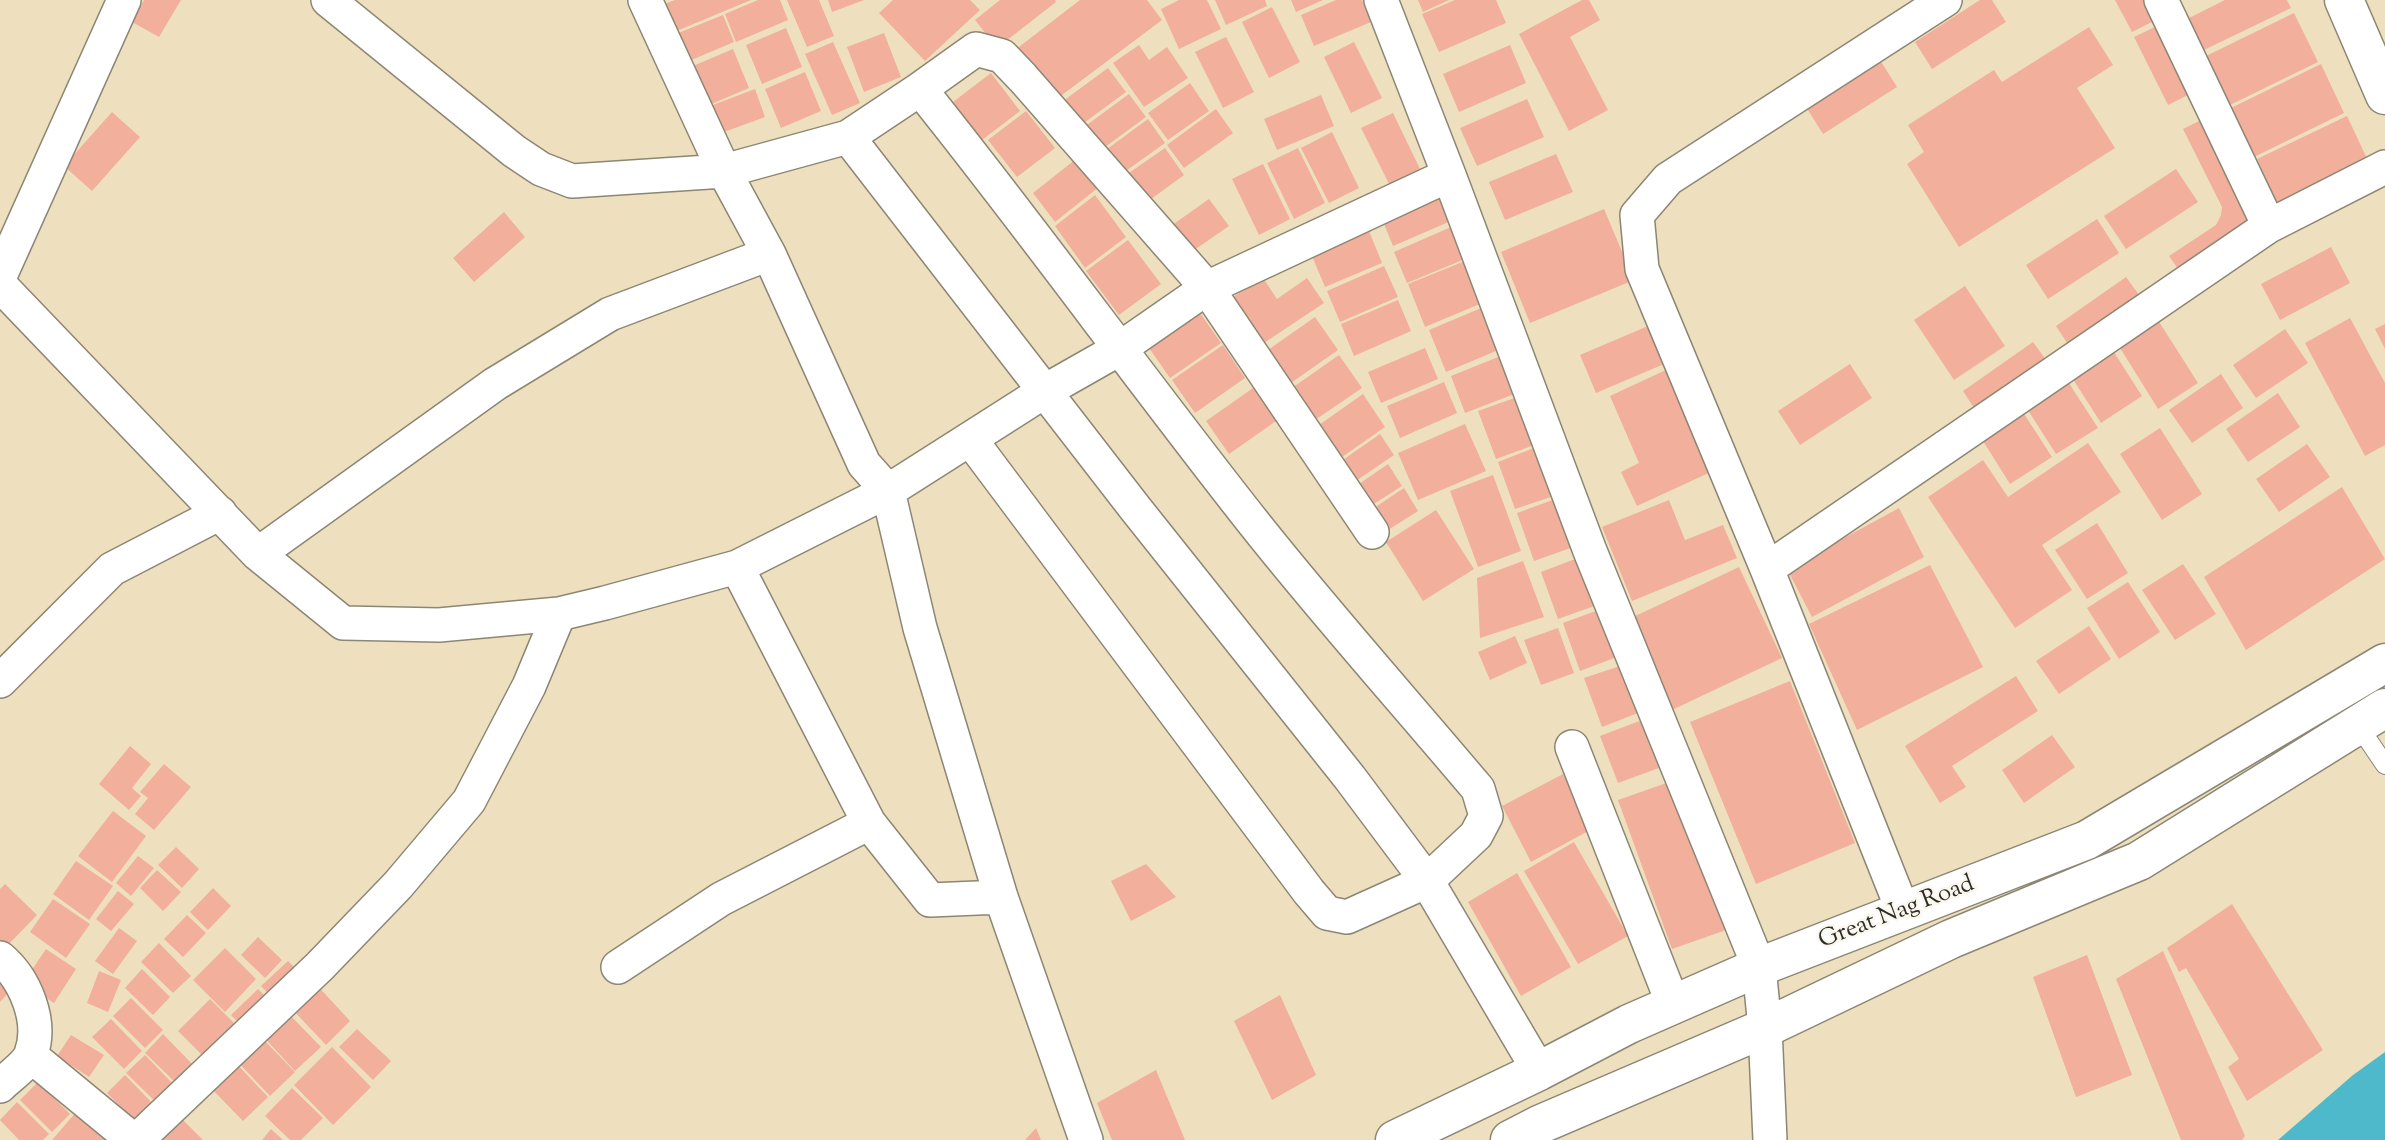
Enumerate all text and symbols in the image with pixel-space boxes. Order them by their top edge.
street label: Great Nag Road [1815,871,1979,957]

